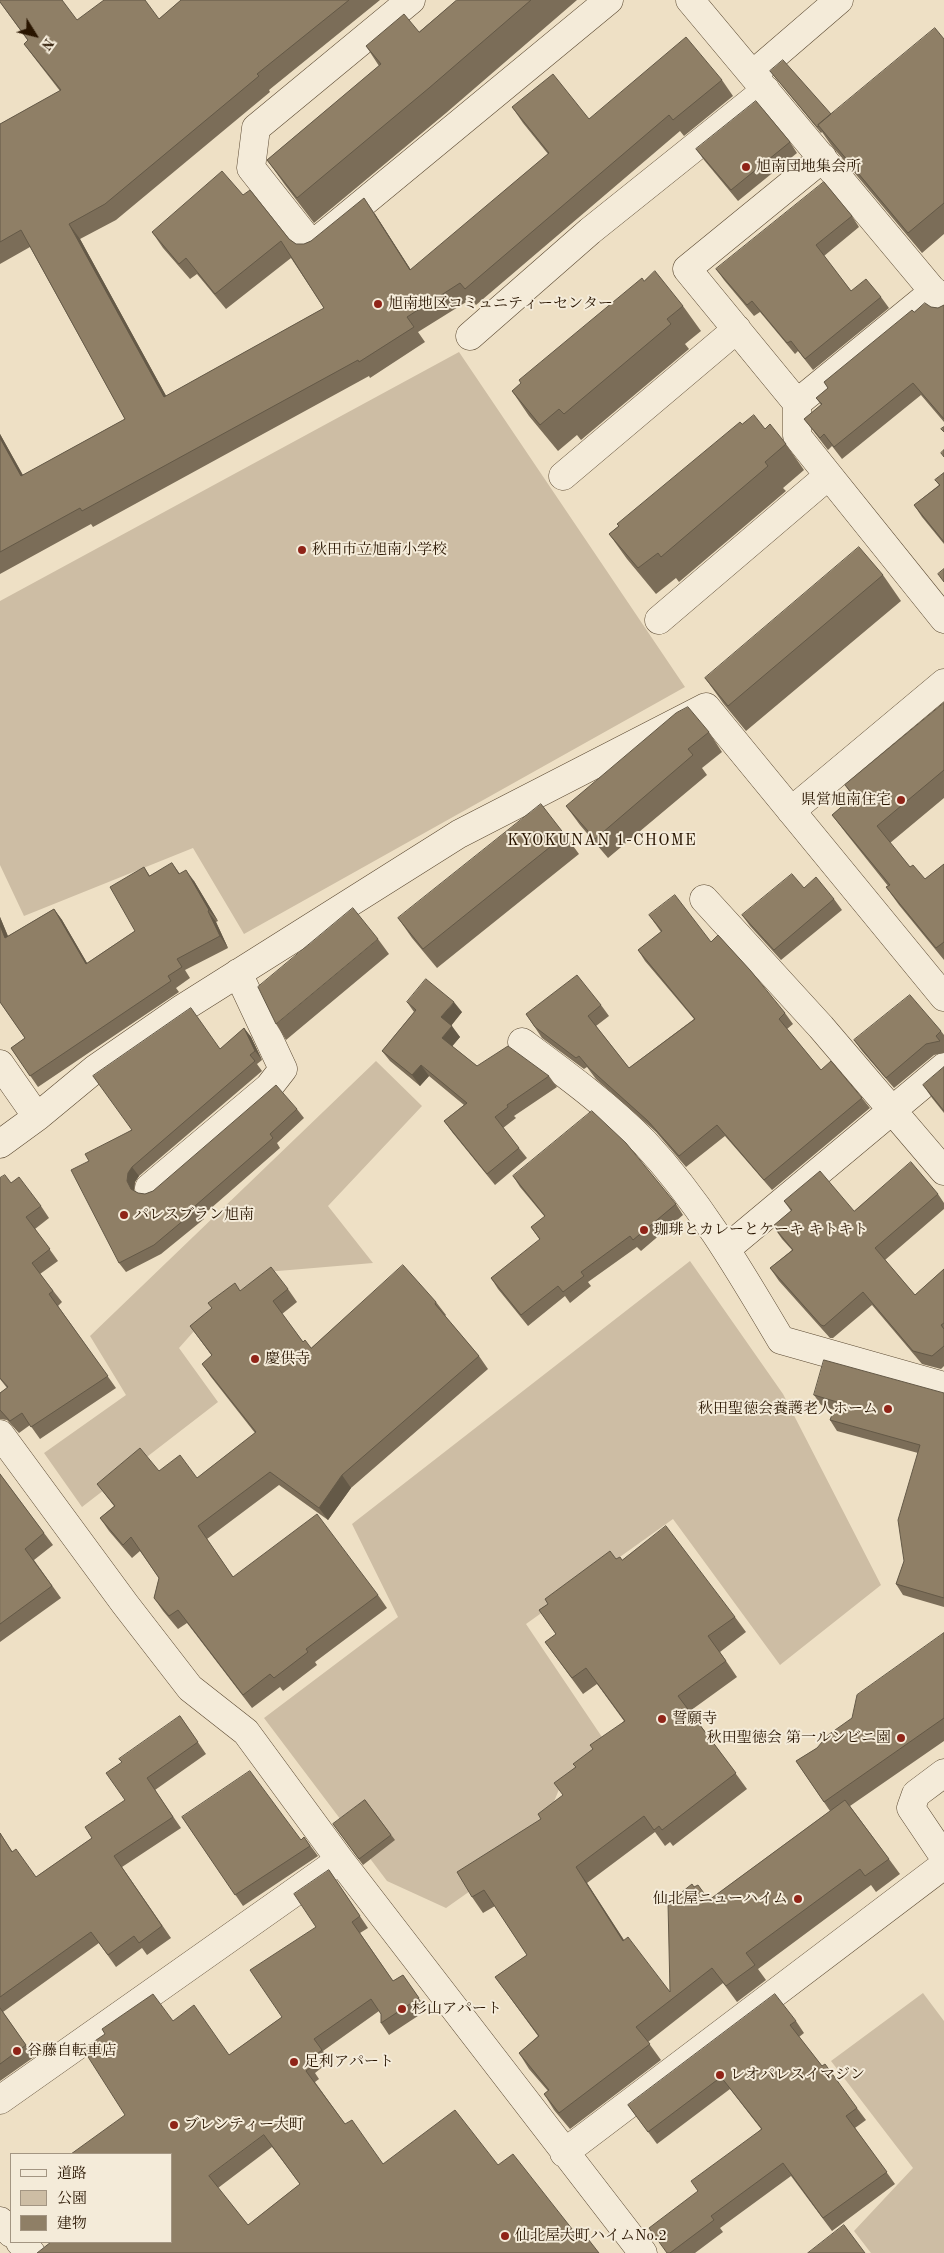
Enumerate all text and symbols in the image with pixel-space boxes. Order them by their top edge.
north arrow [10,10,60,60]
text: N [38,35,56,52]
place label: 旭南団地集会所 [756,158,861,176]
marker: 旭南団地集会所 [740,161,752,173]
place label: 旭南地区コミュニティーセンター [388,295,613,313]
marker: 旭南地区コミュニティーセンター [372,298,384,310]
place label: 秋田市立旭南小学校 [312,541,447,559]
marker: 秋田市立旭南小学校 [296,544,308,556]
place label: 県営旭南住宅 [801,791,891,809]
marker: 県営旭南住宅 [895,794,907,806]
district label: KYOKUNAN 1-CHOME [505,831,699,851]
place label: パレスブラン旭南 [134,1206,254,1224]
marker: パレスブラン旭南 [118,1209,130,1221]
place label: 珈琲とカレーとケーキ キトキト [654,1221,868,1239]
marker: 珈琲とカレーとケーキ キトキト [638,1224,650,1236]
place label: 慶供寺 [265,1350,310,1368]
marker: 慶供寺 [249,1353,261,1365]
place label: 秋田聖徳会養護老人ホーム [698,1400,878,1418]
marker: 秋田聖徳会養護老人ホーム [882,1403,894,1415]
place label: 誓願寺 [672,1710,717,1728]
marker: 誓願寺 [656,1713,668,1725]
place label: 秋田聖徳会 第一ルンビニ園 [707,1729,891,1747]
marker: 秋田聖徳会 第一ルンビニ園 [895,1732,907,1744]
place label: 仙北屋ニューハイム [653,1890,788,1908]
marker: 仙北屋ニューハイム [792,1893,804,1905]
place label: 杉山アパート [412,2000,502,2018]
marker: 杉山アパート [396,2003,408,2015]
place label: 谷藤自転車店 [27,2042,117,2060]
marker: 谷藤自転車店 [11,2045,23,2057]
place label: 足利アパート [304,2053,394,2071]
marker: 足利アパート [288,2056,300,2068]
place label: レオパレスイマジン [730,2066,865,2084]
marker: レオパレスイマジン [714,2069,726,2081]
place label: ブレンティー大町 [184,2116,304,2134]
marker: ブレンティー大町 [168,2119,180,2131]
legend [10,2153,172,2243]
text: 道路 [57,2167,87,2182]
text: 公園 [57,2192,87,2207]
text: 建物 [57,2217,87,2232]
place label: 仙北屋大町ハイムNo.2 [515,2227,667,2245]
marker: 仙北屋大町ハイムNo.2 [499,2230,511,2242]

